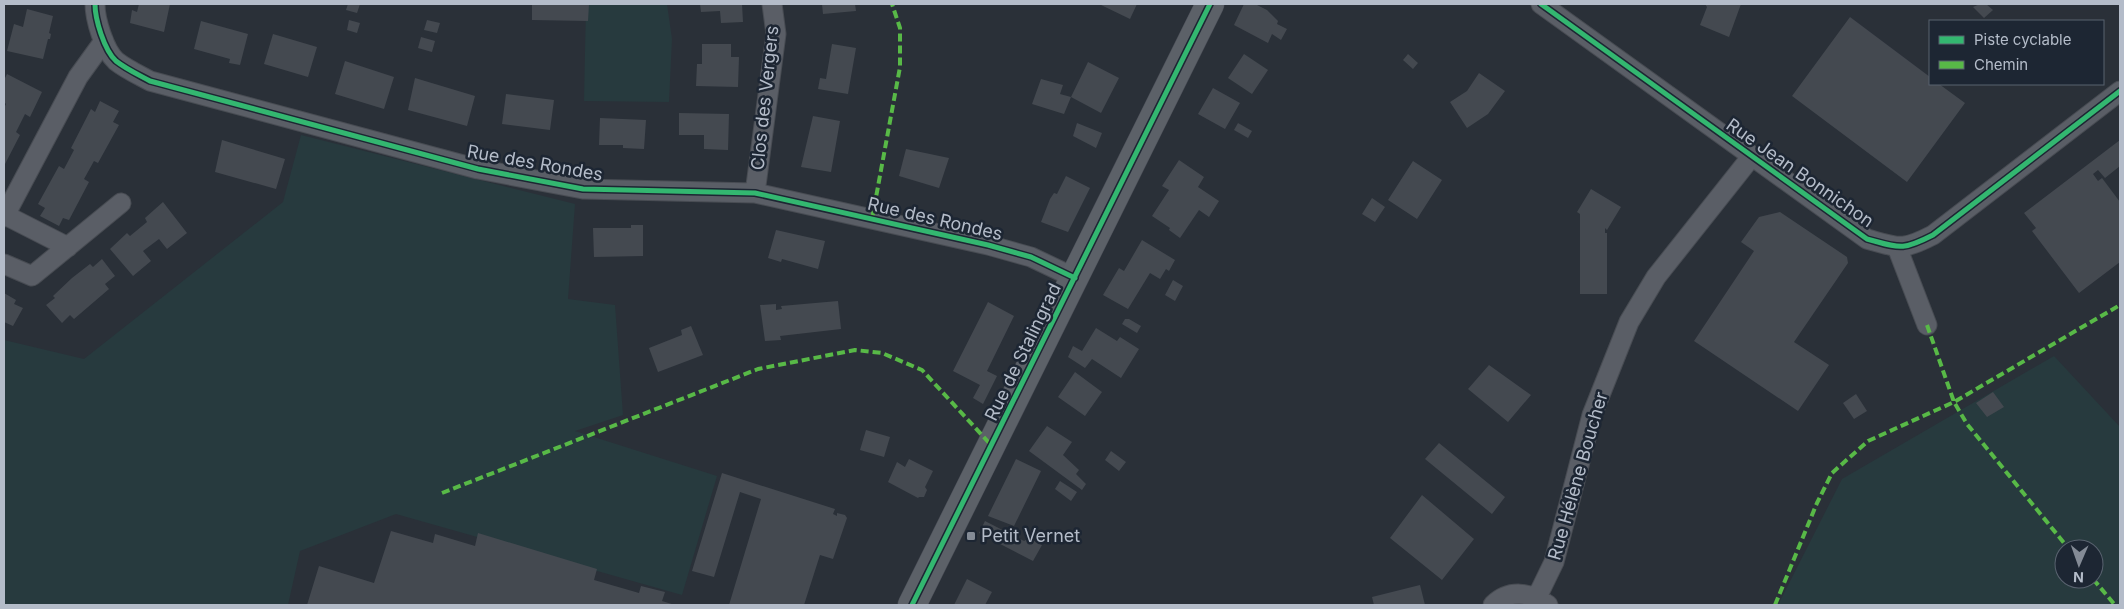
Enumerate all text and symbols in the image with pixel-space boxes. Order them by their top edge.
legend [1929,20,2104,85]
street label: Clos des Vergers [746,25,783,171]
text: Piste cyclable [1974,30,2071,49]
text: Chemin [1974,55,2028,74]
street label: Rue Jean Bonnichon [1723,114,1878,231]
street label: Rue des Rondes [465,140,605,185]
street label: Rue des Rondes [866,193,1005,244]
street label: Rue de Stalingrad [980,280,1065,424]
street label: Rue Hélène Boucher [1543,389,1612,562]
place label: Petit Vernet [981,525,1080,546]
marker: Petit Vernet [965,530,977,542]
north arrow [2054,539,2104,589]
text: N [2073,569,2084,586]

